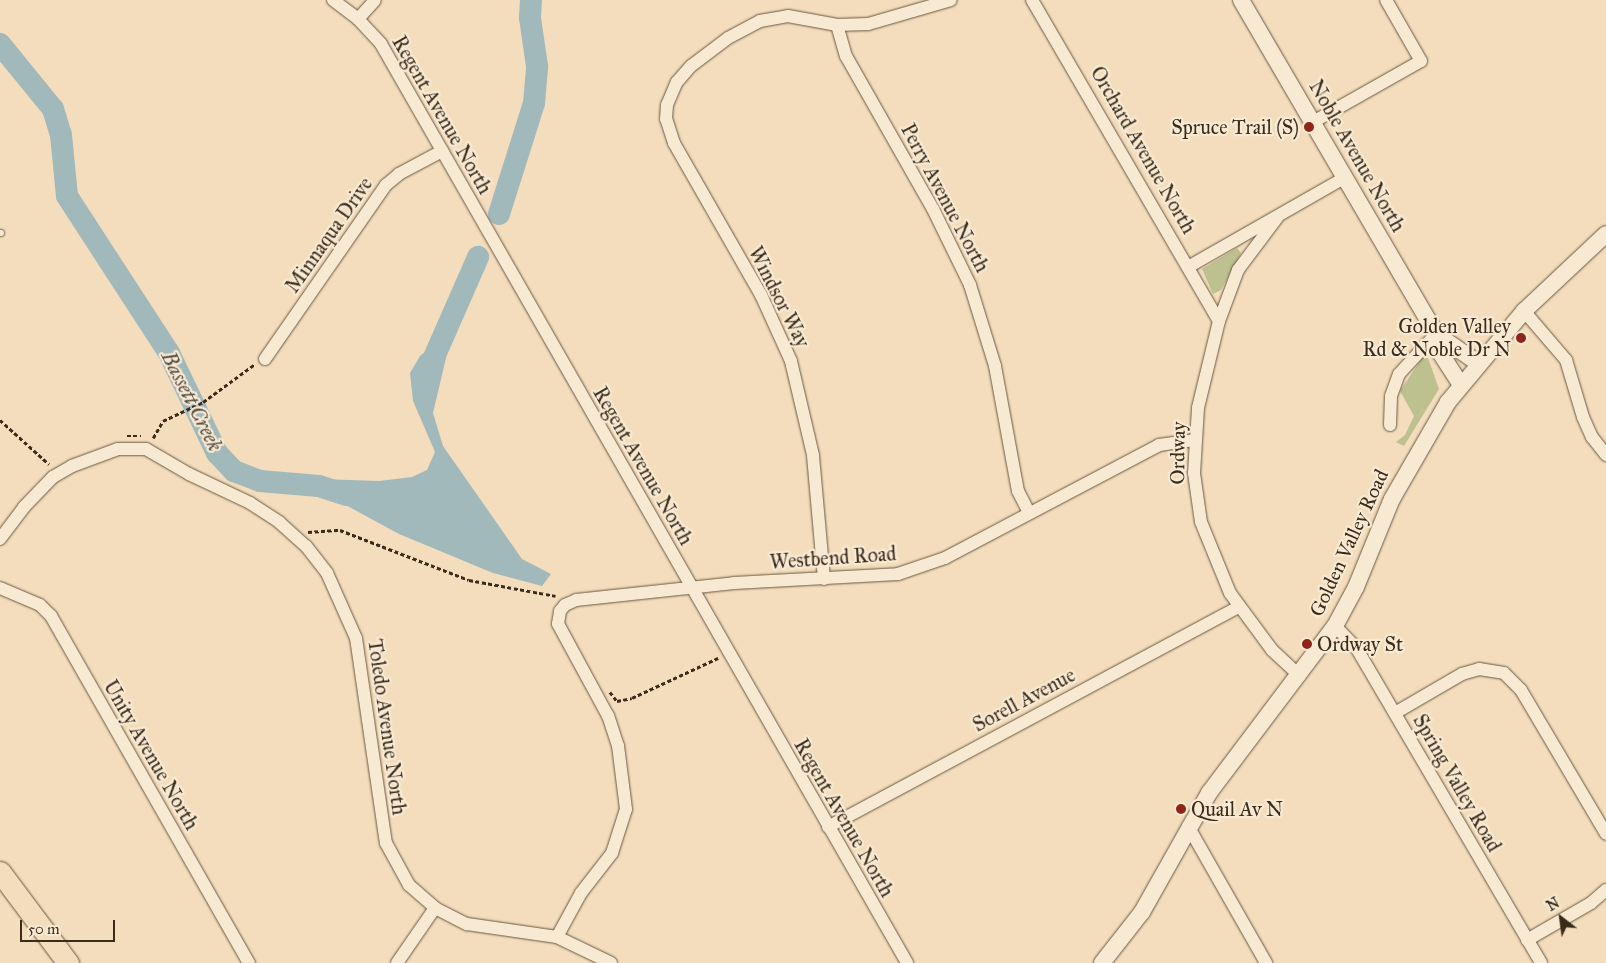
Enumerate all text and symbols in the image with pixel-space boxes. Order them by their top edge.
street label: Regent Avenue North [387,32,497,198]
street label: Orchard Avenue North [1085,62,1201,238]
street label: Noble Avenue North [1304,76,1410,236]
place label: Spruce Trail (S) [1171,115,1299,139]
street label: Perry Avenue North [896,120,994,276]
marker: Spruce Trail (S) [1303,121,1315,133]
street label: Minnaqua Drive [280,173,378,297]
street label: Windsor Way [743,242,815,352]
place label: Golden Valley Rd & Noble Dr N [1362,314,1511,361]
marker: Golden Valley Rd & Noble Dr N [1515,332,1527,344]
water label: Bassett Creek [156,347,228,455]
street label: Regent Avenue North [588,383,698,549]
street label: Ordway [1165,421,1191,485]
street label: Golden Valley Road [1304,466,1394,620]
street label: Westbend Road [769,542,897,574]
place label: Ordway St [1317,632,1403,656]
street label: Toledo Avenue North [363,638,411,816]
marker: Ordway St [1301,638,1313,650]
street label: Sorell Avenue [969,663,1079,737]
street label: Unity Avenue North [98,676,204,834]
street label: Spring Valley Road [1408,710,1506,856]
street label: Regent Avenue North [789,735,899,901]
place label: Quail Av N [1191,797,1283,821]
marker: Quail Av N [1175,803,1187,815]
north arrow [1536,893,1586,943]
text: N [1544,894,1563,915]
scale bar [22,910,118,942]
text: 50 m [28,920,60,938]

